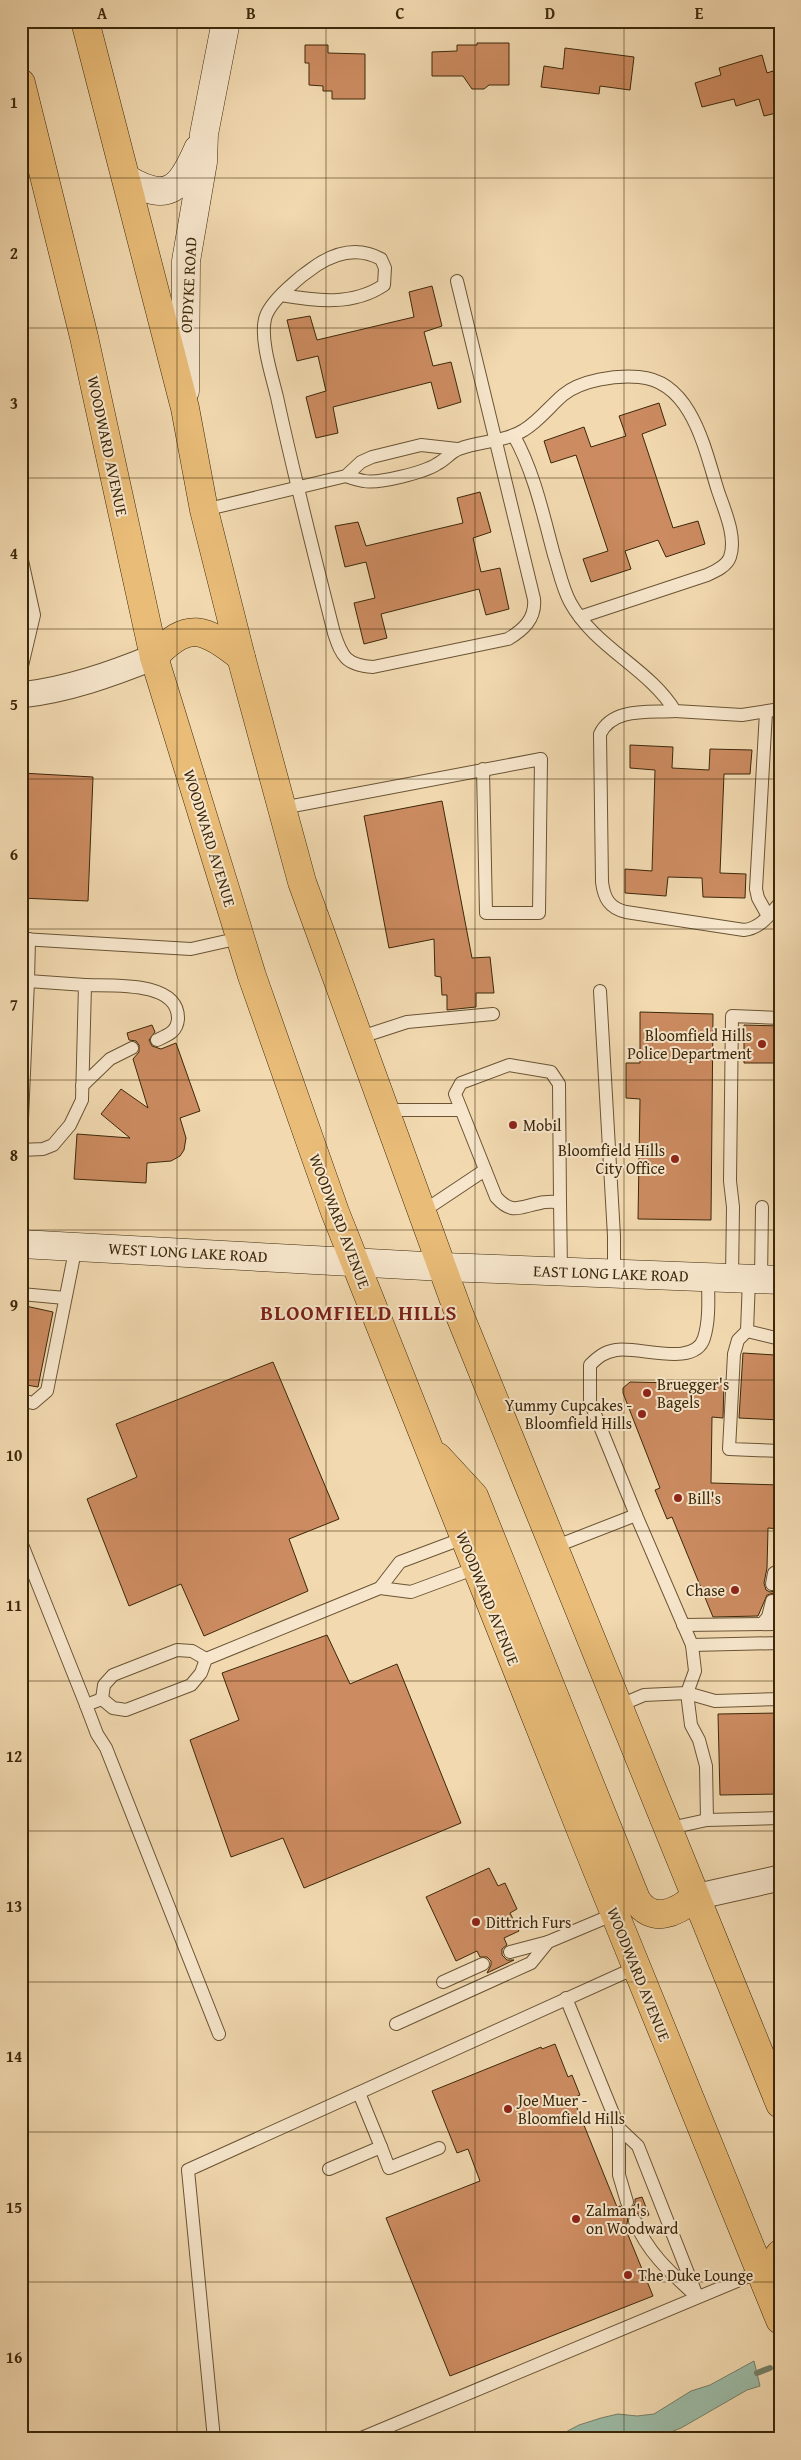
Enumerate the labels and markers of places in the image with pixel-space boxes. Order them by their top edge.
place label: Bloomfield Hills Police Department [627,1023,752,1065]
marker: Bloomfield Hills Police Department [756,1038,768,1050]
place label: Mobil [523,1113,562,1137]
marker: Mobil [507,1119,519,1131]
place label: Bloomfield Hills City Office [558,1138,665,1180]
marker: Bloomfield Hills City Office [669,1153,681,1165]
place label: Bruegger's Bagels [657,1372,729,1414]
marker: Bruegger's Bagels [641,1387,653,1399]
place label: Yummy Cupcakes - Bloomfield Hills [505,1393,633,1435]
marker: Yummy Cupcakes - Bloomfield Hills [636,1408,648,1420]
place label: Bill's [688,1486,721,1510]
marker: Bill's [672,1492,684,1504]
place label: Chase [686,1578,725,1602]
marker: Chase [729,1584,741,1596]
place label: Dittrich Furs [486,1910,571,1934]
marker: Dittrich Furs [470,1916,482,1928]
place label: Joe Muer - Bloomfield Hills [516,2088,625,2130]
marker: Joe Muer - Bloomfield Hills [502,2103,514,2115]
place label: Zalman's on Woodward [586,2198,679,2240]
marker: Zalman's on Woodward [570,2213,582,2225]
place label: The Duke Lounge [638,2263,753,2287]
marker: The Duke Lounge [622,2269,634,2281]

